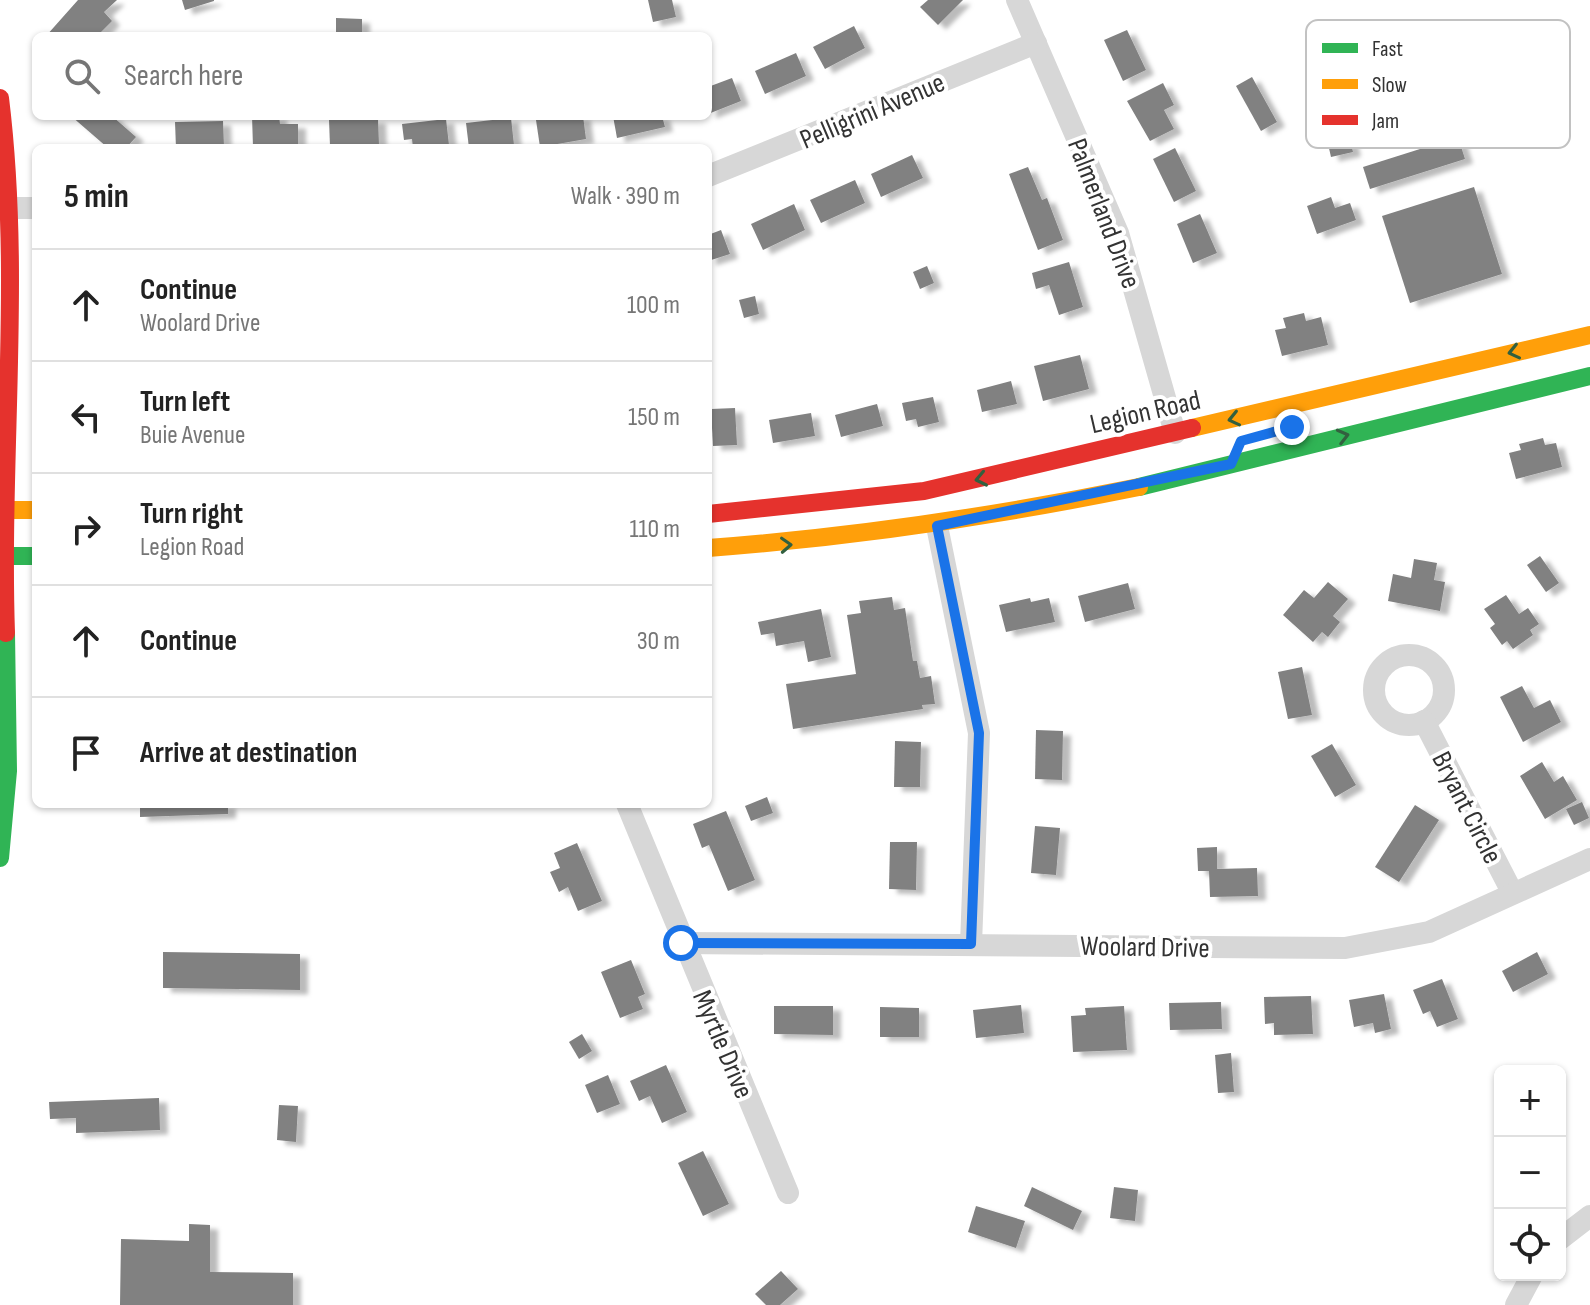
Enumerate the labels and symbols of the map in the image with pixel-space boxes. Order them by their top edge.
legend [1306,20,1570,148]
text: Fast [1372,36,1403,63]
street label: Pelligrini Avenue [795,66,950,157]
text: Slow [1372,72,1407,99]
text: Jam [1371,108,1399,135]
street label: Palmerland Drive [1060,134,1147,293]
one-way arrow [1508,343,1521,360]
street label: Legion Road [1087,384,1204,441]
one-way arrow [1227,409,1241,426]
route end [1274,409,1310,445]
one-way arrow [1335,429,1349,446]
one-way arrow [975,470,988,487]
one-way arrow [780,536,793,553]
street label: Bryant Circle [1424,746,1509,869]
route start [663,925,699,961]
street label: Woolard Drive [1080,930,1210,965]
street label: Myrtle Drive [685,986,760,1104]

